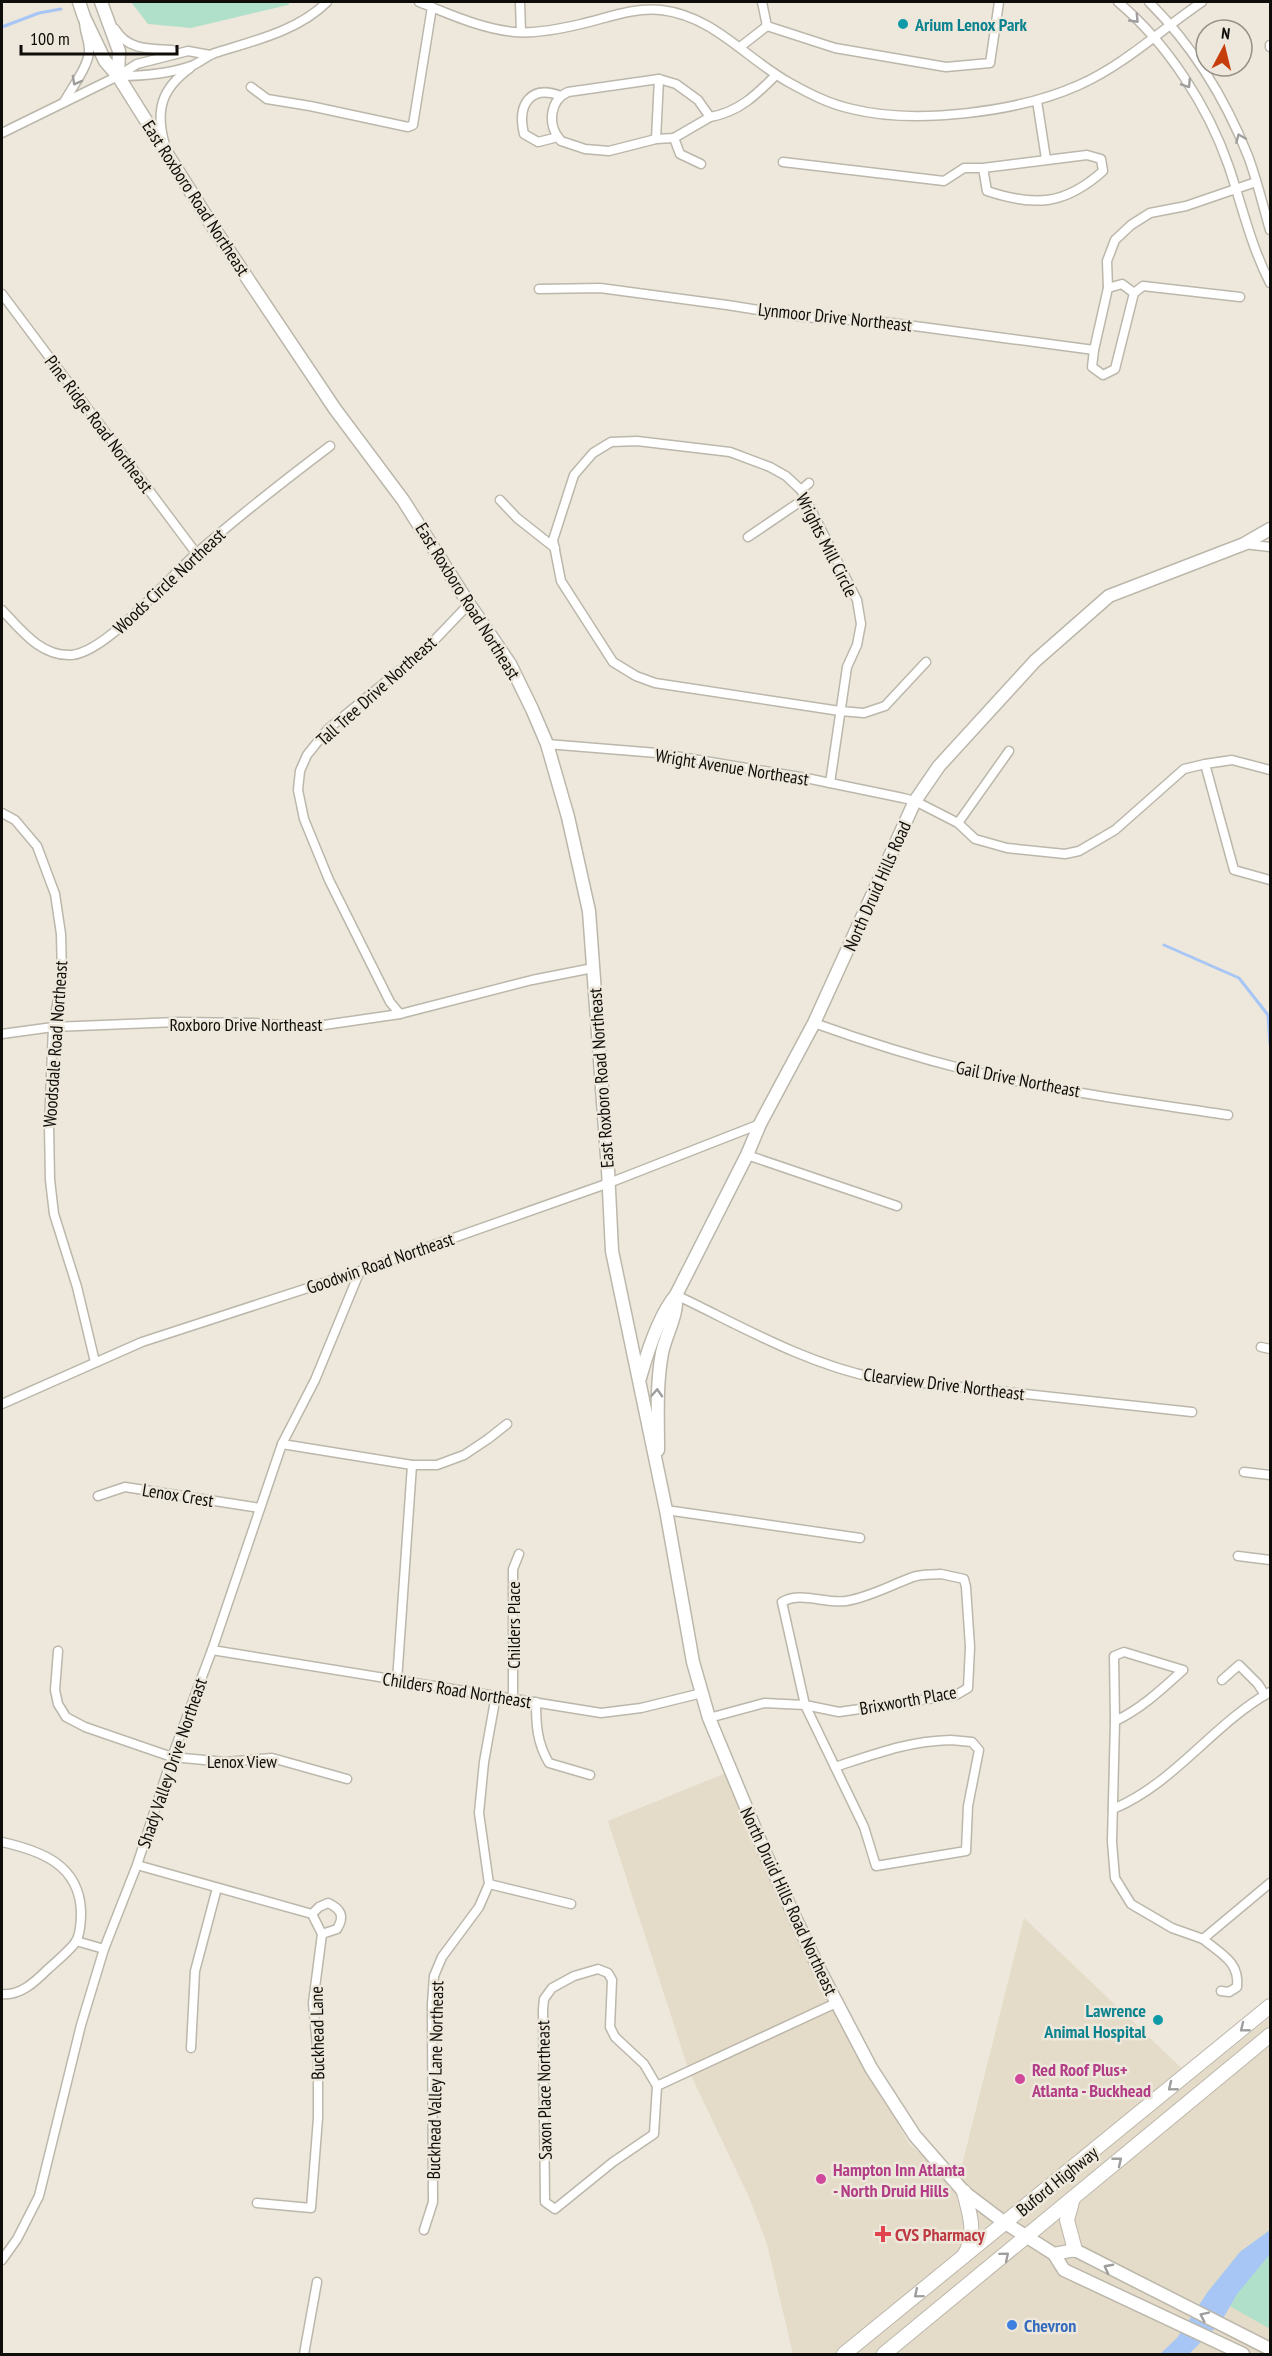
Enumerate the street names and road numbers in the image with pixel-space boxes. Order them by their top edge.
street label: East Roxboro Road Northeast [137,116,255,280]
street label: Lynmoor Drive Northeast [757,297,913,337]
street label: Pine Ridge Road Northeast [40,351,158,497]
street label: Wrights Mill Circle [791,489,863,601]
street label: East Roxboro Road Northeast [410,518,526,684]
street label: Woods Circle Northeast [108,523,230,639]
street label: Tall Tree Drive Northeast [311,631,441,751]
street label: Wright Avenue Northeast [654,744,810,790]
street label: North Druid Hills Road [838,817,916,955]
street label: Woodsdale Road Northeast [38,960,72,1128]
street label: East Roxboro Road Northeast [583,987,619,1169]
street label: Roxboro Drive Northeast [170,1013,322,1036]
street label: Gail Drive Northeast [954,1056,1082,1102]
street label: Goodwin Road Northeast [303,1227,457,1299]
street label: Clearview Drive Northeast [862,1363,1026,1405]
street label: Lenox Crest [141,1478,215,1512]
street label: Childers Place [502,1581,525,1669]
street label: Childers Road Northeast [381,1667,533,1713]
street label: Shady Valley Drive Northeast [132,1675,212,1851]
street label: Brixworth Place [858,1680,958,1720]
street label: Lenox View [207,1750,277,1773]
street label: North Druid Hills Road Northeast [735,1803,843,1999]
street label: Buckhead Valley Lane Northeast [422,1980,448,2180]
street label: Buckhead Lane [305,1986,329,2080]
street label: Saxon Place Northeast [531,2020,557,2160]
street label: Buford Highway [1011,2141,1103,2221]

